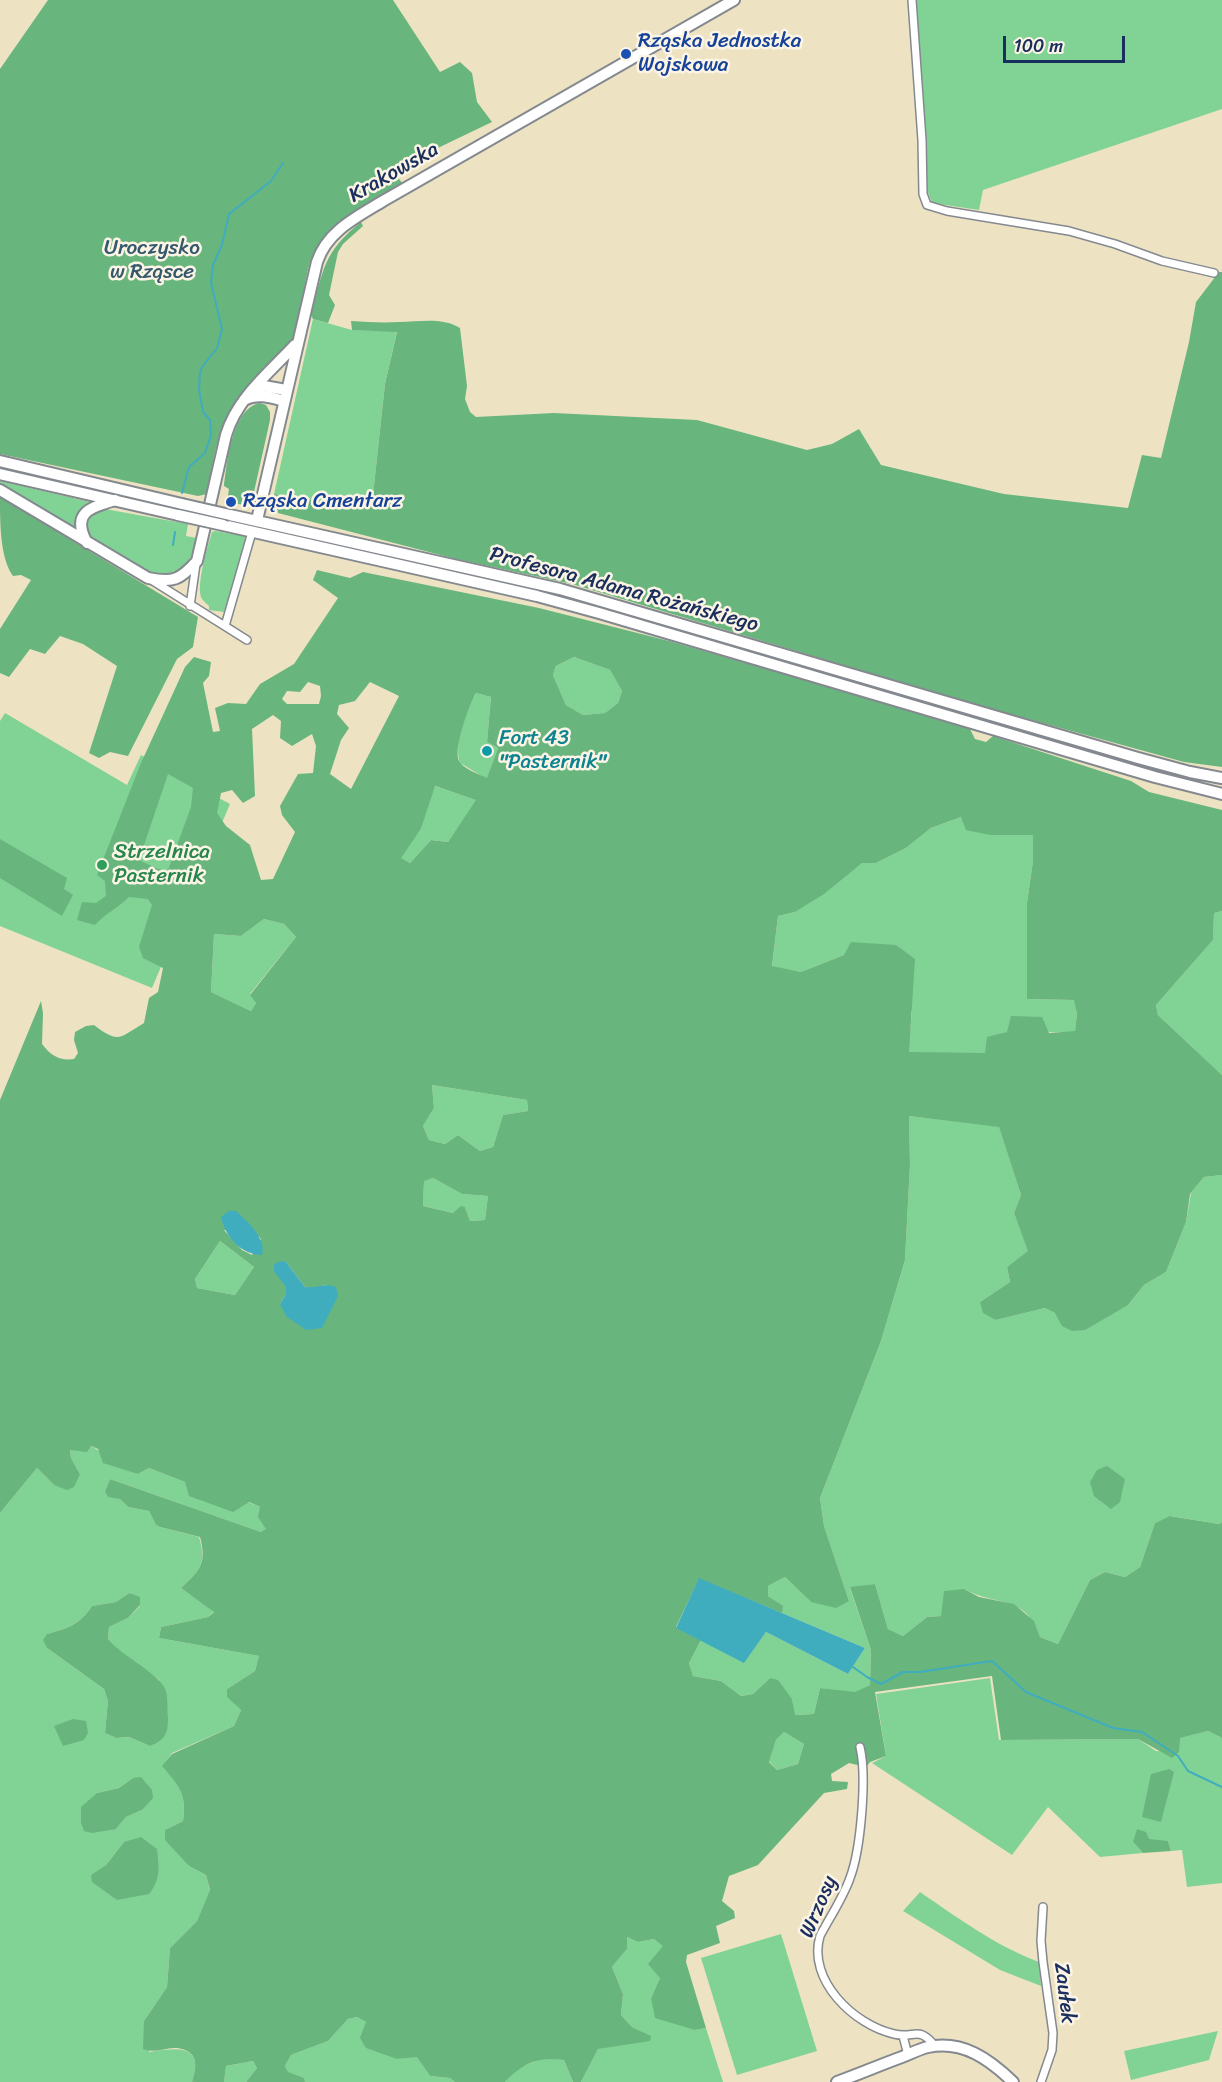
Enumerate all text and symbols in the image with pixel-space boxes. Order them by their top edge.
scale bar [1006,24,1128,62]
place label: Rząska Jednostka Wojskowa [638,29,801,79]
text: 100 m [1014,30,1063,62]
marker: Rząska Jednostka Wojskowa [619,47,633,61]
street label: Krakowska [345,137,443,209]
park label: Uroczysko w Rząsce [104,236,200,286]
place label: Rząska Cmentarz [243,489,402,515]
marker: Rząska Cmentarz [224,495,238,509]
street label: Profesora Adama Rożańskiego [487,542,761,638]
place label: Fort 43 "Pasternik" [499,726,606,776]
marker: Fort 43 "Pasternik" [480,744,494,758]
place label: Strzelnica Pasternik [114,840,210,890]
marker: Strzelnica Pasternik [95,858,109,872]
street label: Wrzosy [795,1872,843,1942]
street label: Zaułek [1048,1961,1080,2025]

